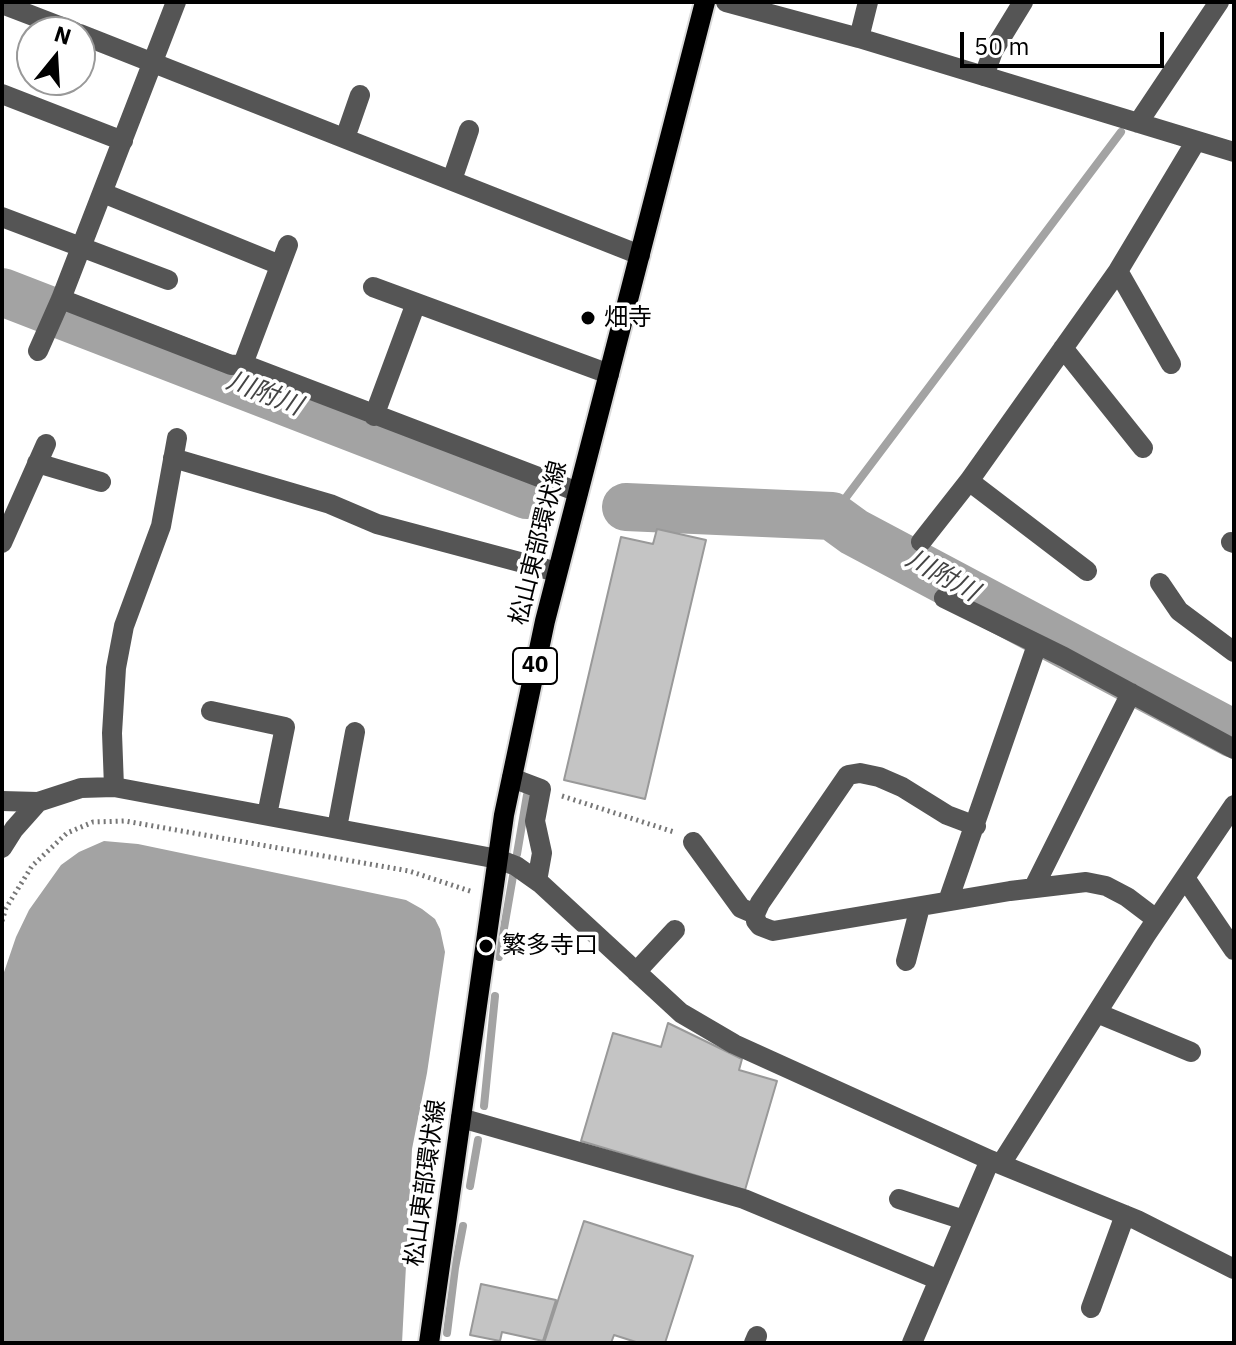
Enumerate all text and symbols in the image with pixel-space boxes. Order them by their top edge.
north arrow [16,16,96,96]
scale bar [964,16,1168,66]
text: N [51,18,75,51]
text: 50 m [974,30,1029,62]
place label: 畑寺 [604,304,652,332]
marker: 畑寺 [579,309,597,327]
water label: 川附川 [222,365,306,423]
street label: 松山東部環状線 [505,458,573,628]
water label: 川附川 [900,543,984,609]
road number: 40 [513,648,557,684]
place label: 繁多寺口 [502,932,598,960]
marker: 繁多寺口 [477,937,495,955]
street label: 松山東部環状線 [400,1098,452,1268]

